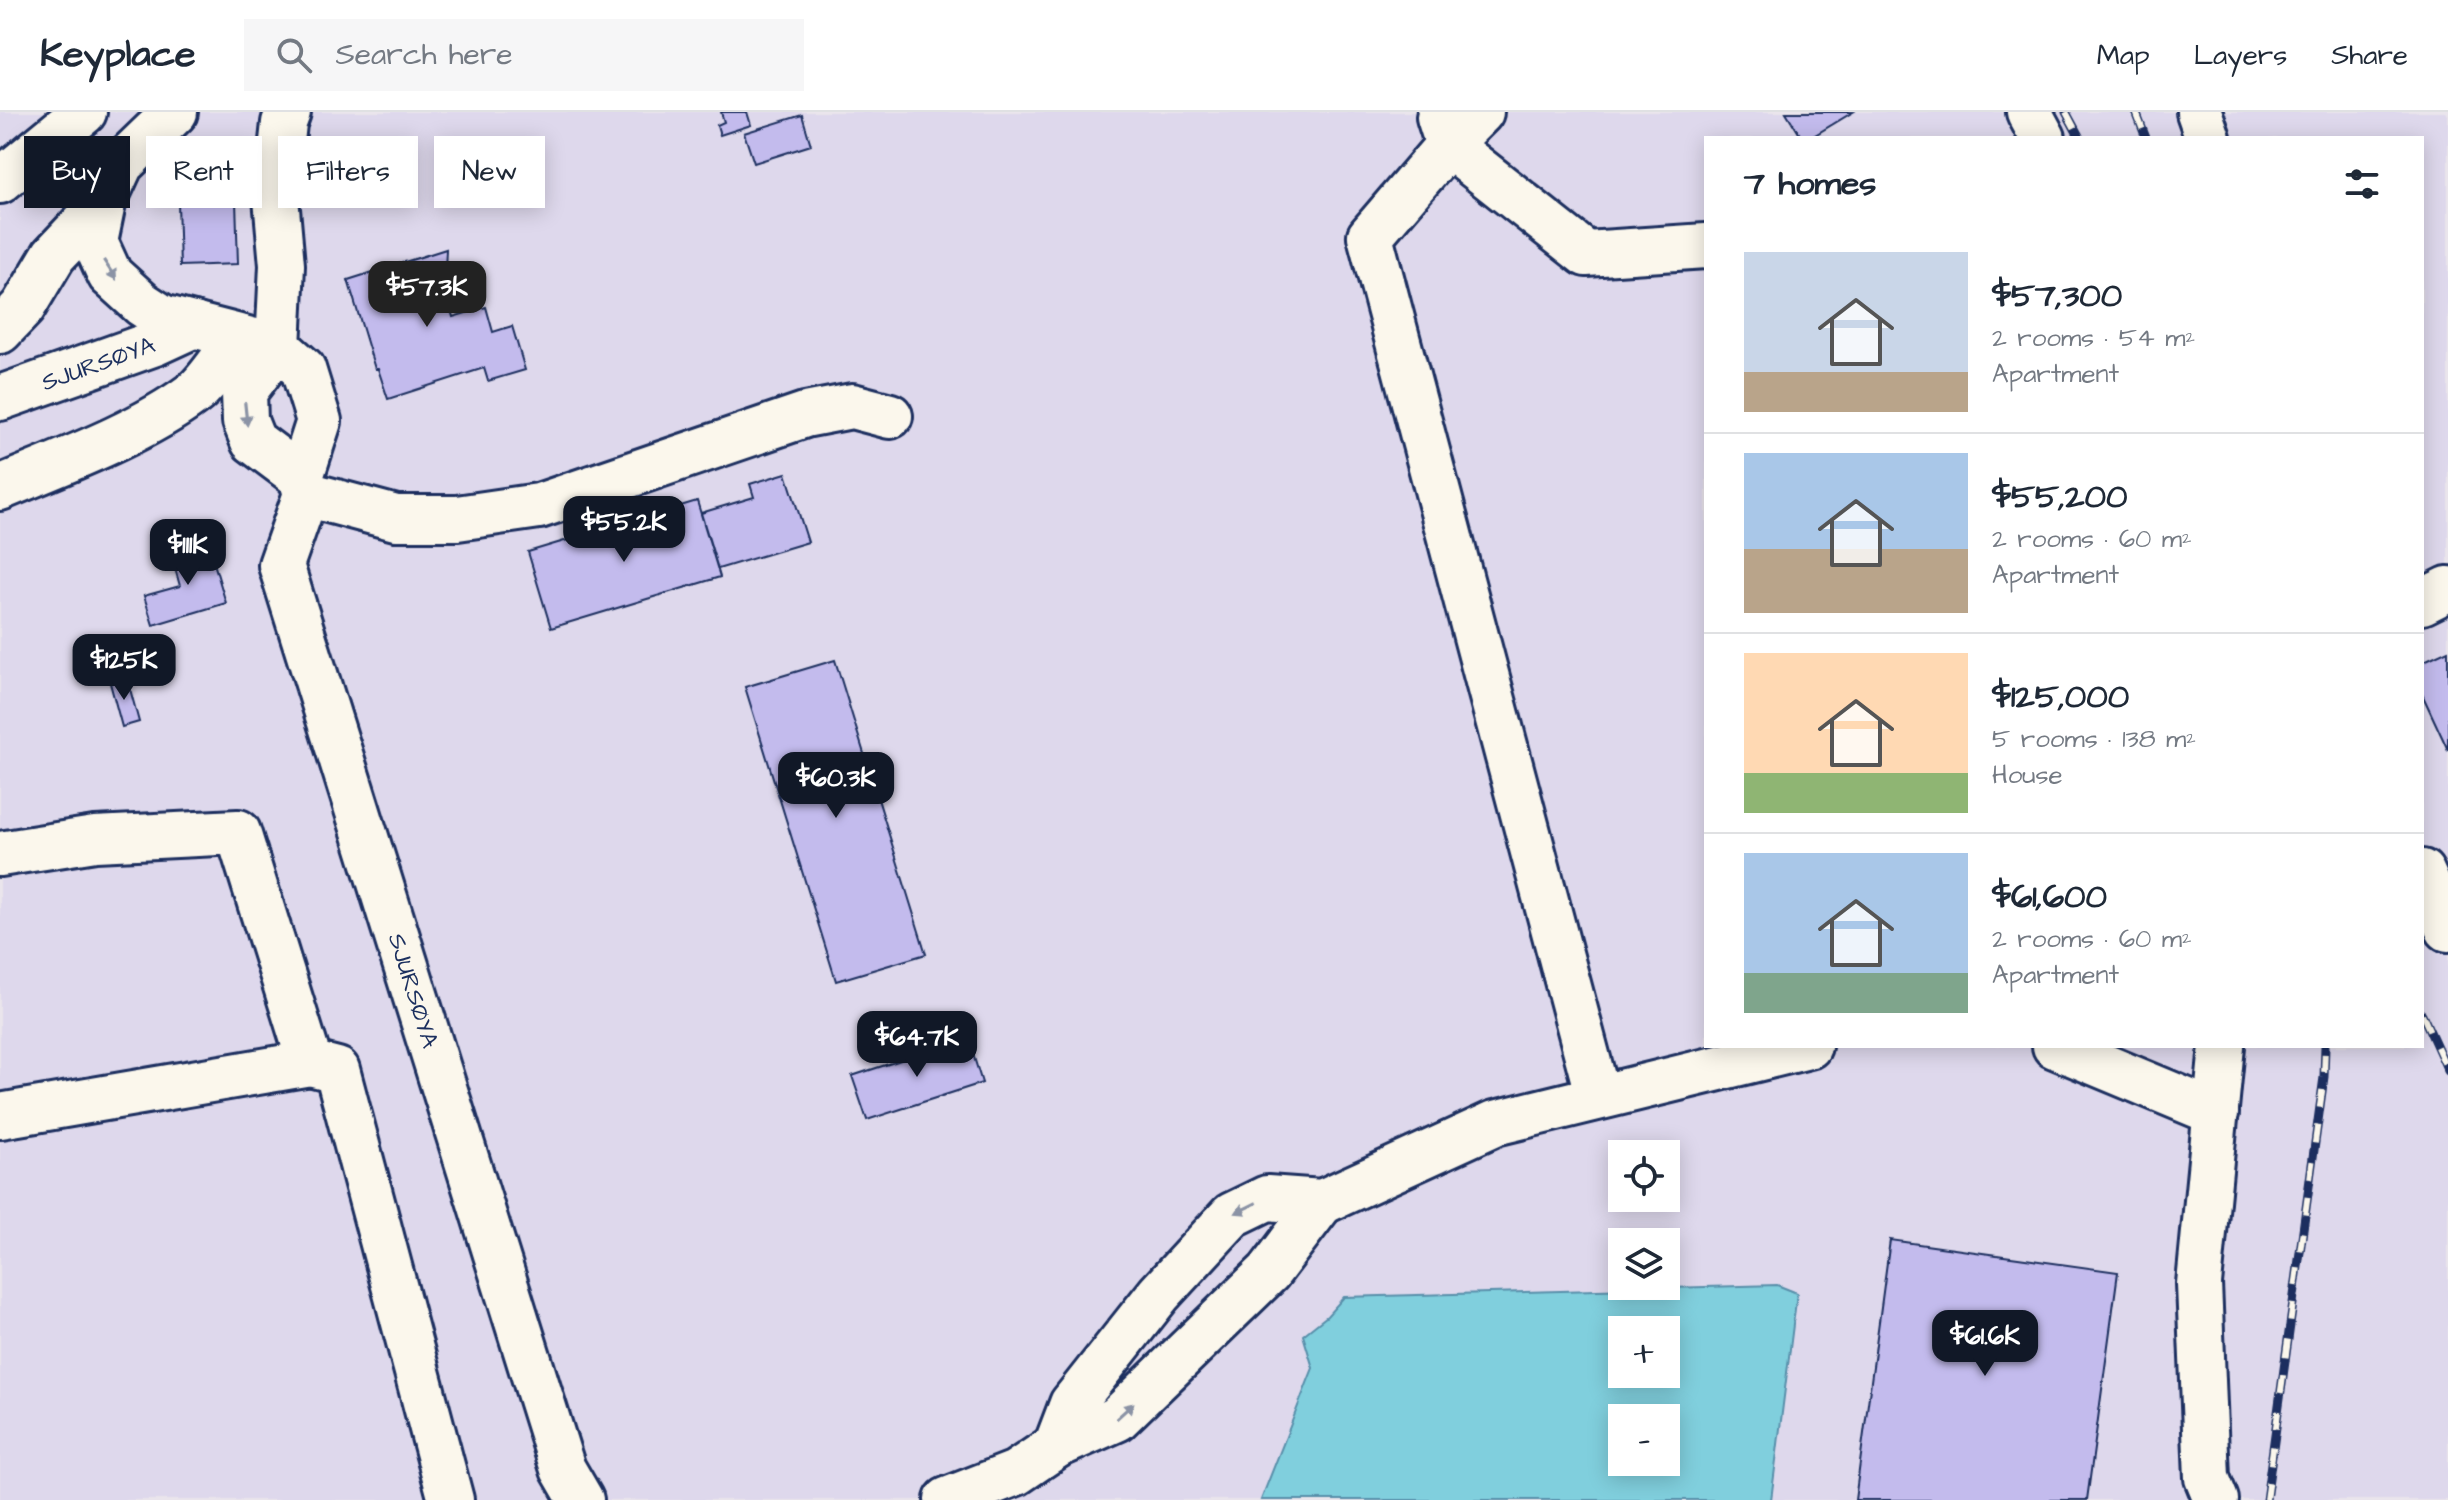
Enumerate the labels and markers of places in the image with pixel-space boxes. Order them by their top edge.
pin: $57.3K [362,261,492,329]
pin: $55.2K [559,496,689,564]
pin: $111K [132,519,244,587]
pin: $125K [68,634,180,702]
pin: $60.3K [771,752,901,820]
pin: $64.7K [852,1011,982,1079]
pin: $61.6K [1920,1310,2050,1378]

